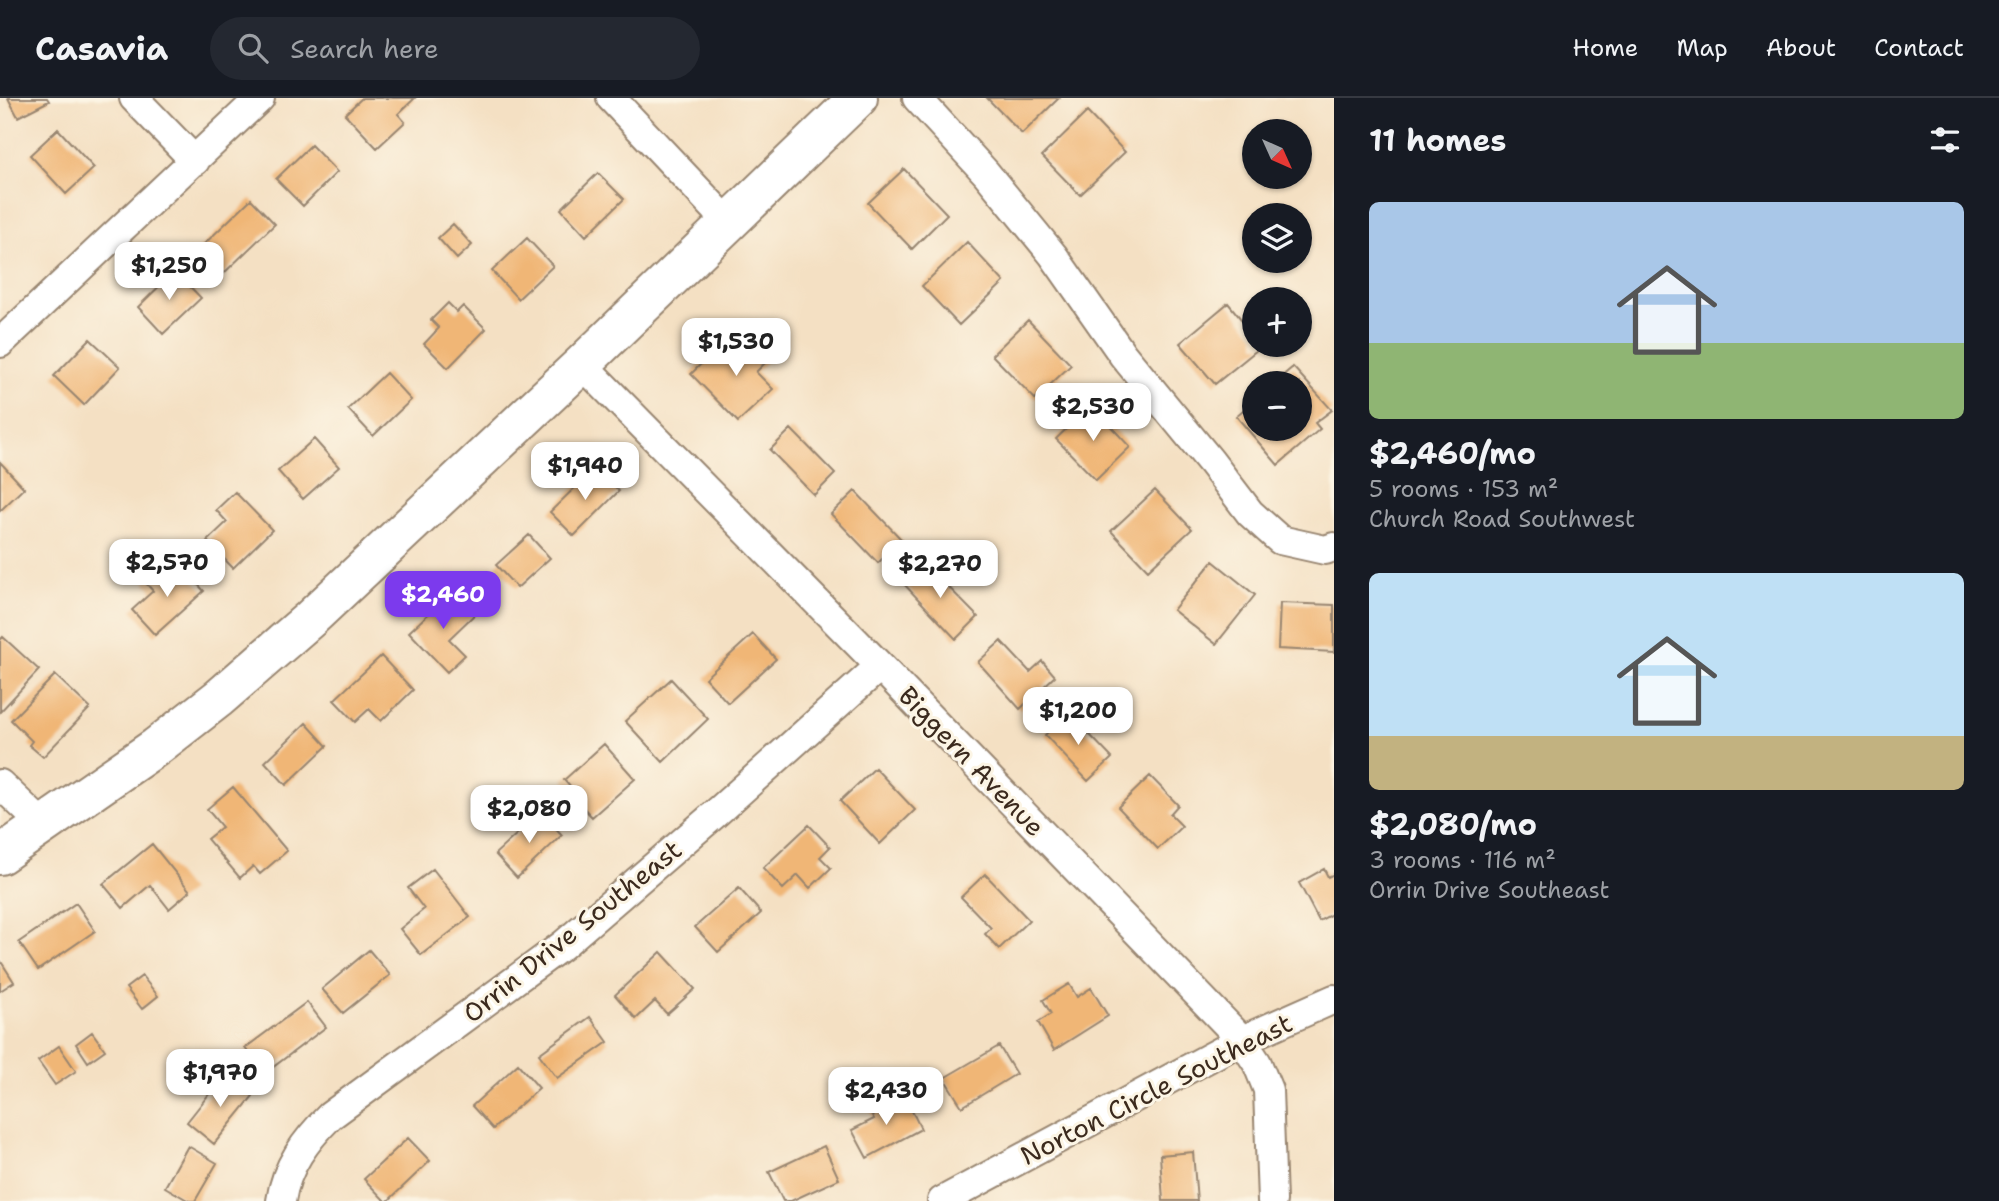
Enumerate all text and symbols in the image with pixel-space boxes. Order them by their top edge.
search box [210,17,700,80]
text: Casavia [35,26,168,71]
icon: search [234,29,272,67]
text: Search here [290,31,439,66]
text: Home [1572,32,1638,64]
text: Map [1676,32,1728,64]
text: About [1766,32,1836,64]
text: Contact [1874,32,1964,64]
north arrow [1242,119,1312,189]
map controls [1242,119,1312,441]
text: 11 homes [1369,120,1506,161]
icon: filters [1926,121,1964,159]
button: layers [1242,203,1312,273]
pin: $1,250 [112,242,226,302]
icon: home [1604,247,1730,373]
text: $1,250 [131,250,207,280]
button: + [1242,287,1312,357]
pin: $1,530 [679,318,793,378]
text: $1,530 [698,326,774,356]
button: − [1242,371,1312,441]
pin: $2,530 [1036,384,1150,443]
text: $2,530 [1051,391,1135,421]
text: $2,460/mo [1369,433,1536,474]
pin: $1,940 [528,442,642,502]
text: $1,940 [547,450,623,480]
text: 5 rooms · 153 m² [1369,474,1558,504]
text: Church Road Southwest [1369,504,1635,534]
pin: $2,570 [110,540,224,599]
pin: $2,270 [883,540,997,600]
text: $2,570 [125,547,209,577]
text: $2,270 [898,548,982,578]
pin: $2,460 [386,572,500,631]
text: $2,460 [401,579,485,609]
icon: home [1604,618,1730,744]
street label: Biggern Avenue [891,678,1053,844]
pin: $1,200 [1021,688,1135,747]
text: $1,200 [1039,695,1117,725]
pin: $2,080 [472,786,586,845]
text: $2,080 [486,793,572,823]
text: $2,080/mo [1369,804,1537,845]
street label: Orrin Drive Southeast [455,832,689,1030]
text: 3 rooms · 116 m² [1369,845,1556,875]
text: Orrin Drive Southeast [1369,875,1610,905]
street label: Norton Circle Southeast [1014,1005,1298,1173]
pin: $1,970 [163,1049,277,1109]
text: $1,970 [182,1057,258,1087]
pin: $2,430 [829,1068,943,1127]
text: $2,430 [844,1075,928,1105]

